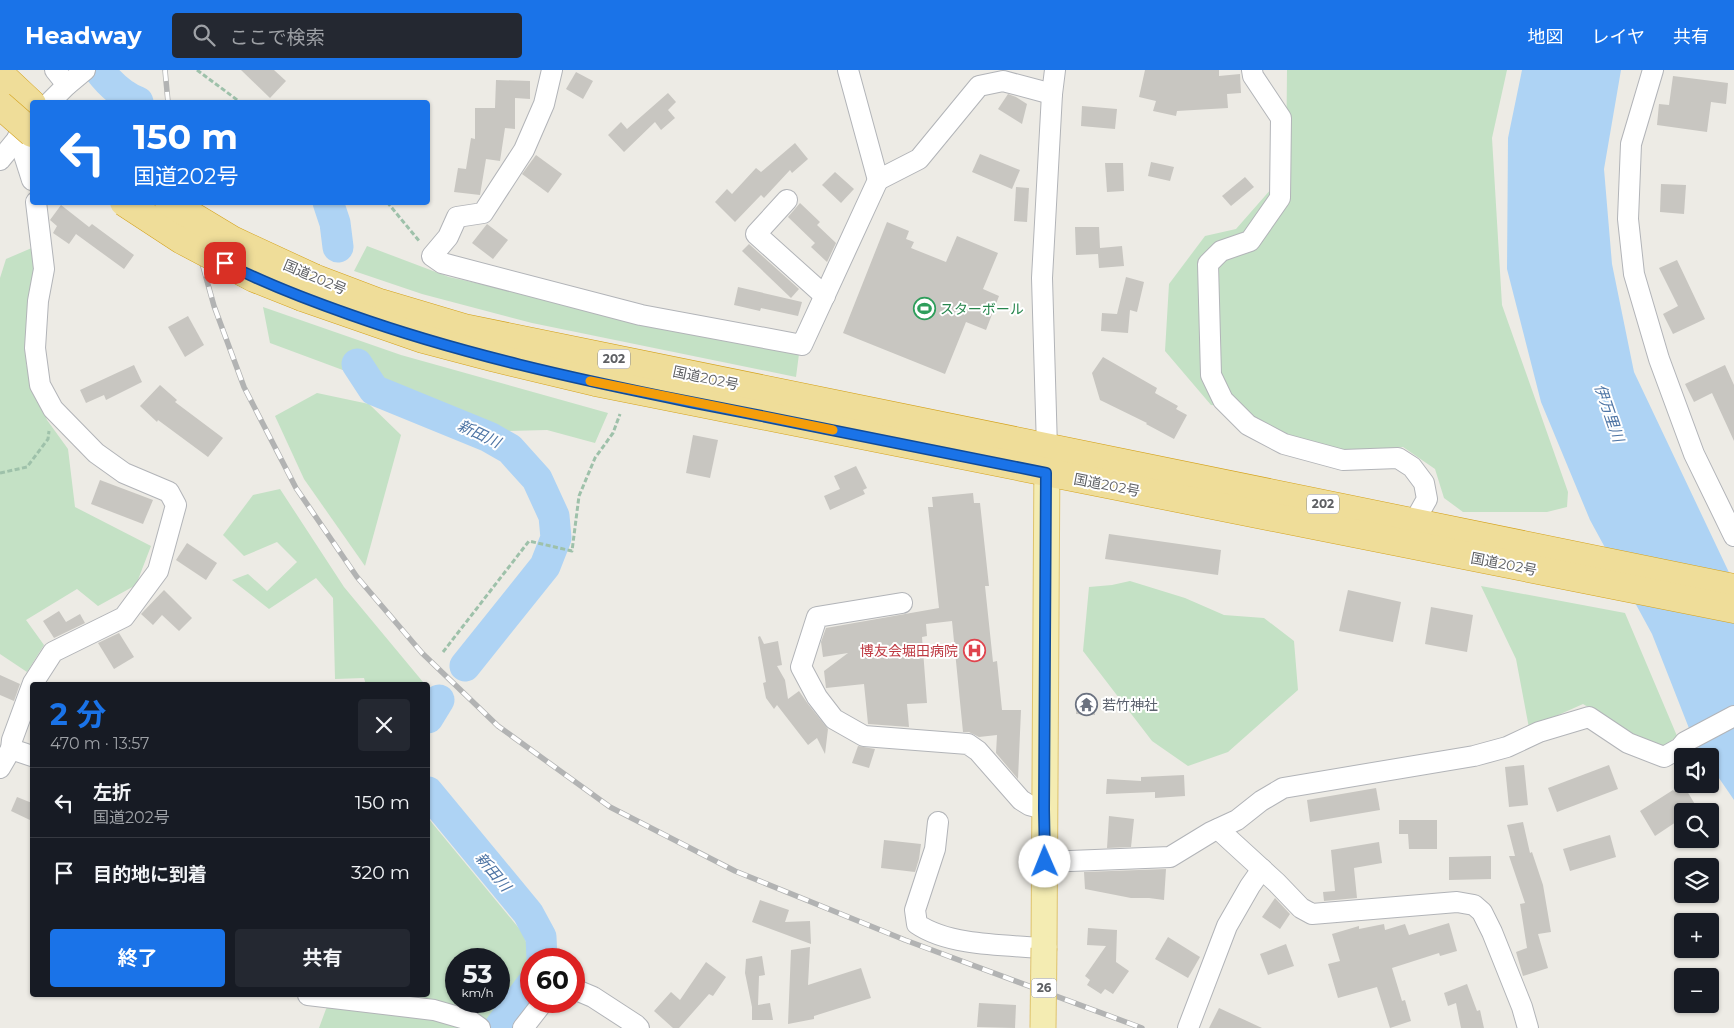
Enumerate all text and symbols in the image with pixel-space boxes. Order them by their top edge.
search box [172,13,522,58]
text: Headway [25,21,142,50]
icon: search [190,21,218,49]
text: ここで検索 [230,26,325,49]
text: 地図 [1528,26,1564,48]
text: レイヤ [1592,26,1645,48]
text: 共有 [1673,26,1709,48]
text: 150 m [133,115,238,158]
icon: left [50,120,115,185]
text: 国道202号 [133,163,239,190]
pin [204,242,246,284]
icon: arrive [211,249,239,277]
street label: 国道202号 [281,256,349,298]
sports icon: スターボール [912,297,936,321]
place label: スターボール [940,300,1024,318]
road number: 202 [598,350,630,368]
street label: 国道202号 [671,362,741,394]
water label: 伊万里川 [1591,381,1629,446]
water label: 新田川 [455,415,505,453]
street label: 国道202号 [1072,470,1142,500]
road number: 202 [1307,494,1339,514]
street label: 国道202号 [1469,549,1539,579]
hospital icon: 博友会堀田病院 [962,639,986,663]
place label: 博友会堀田病院 [860,642,958,660]
temple icon: 若竹神社 [1074,693,1098,717]
text: 2 分 [50,696,106,733]
place label: 若竹神社 [1102,696,1158,714]
button: close [358,699,410,751]
text: 470 m · 13:57 [50,734,150,753]
map controls [1674,748,1719,1013]
button: sound [1674,748,1719,793]
text: 左折 [93,781,131,804]
icon: left [50,789,78,817]
text: 150 m [355,791,410,814]
button: search [1674,803,1719,848]
text: 国道202号 [93,808,170,827]
position arrow [1018,835,1070,887]
water label: 新田川 [472,848,516,897]
button: layers [1674,858,1719,903]
icon: arrive [50,859,78,887]
text: 320 m [351,861,410,884]
text: 目的地に到着 [93,863,207,886]
button: + [1674,913,1719,958]
button: 終了 [50,929,225,987]
button: 共有 [235,929,410,987]
speed limit sign: 60 [520,948,585,1013]
text: 53 [463,959,492,989]
button: − [1674,968,1719,1013]
road number: 26 [1032,978,1056,998]
text: km/h [461,985,494,1000]

